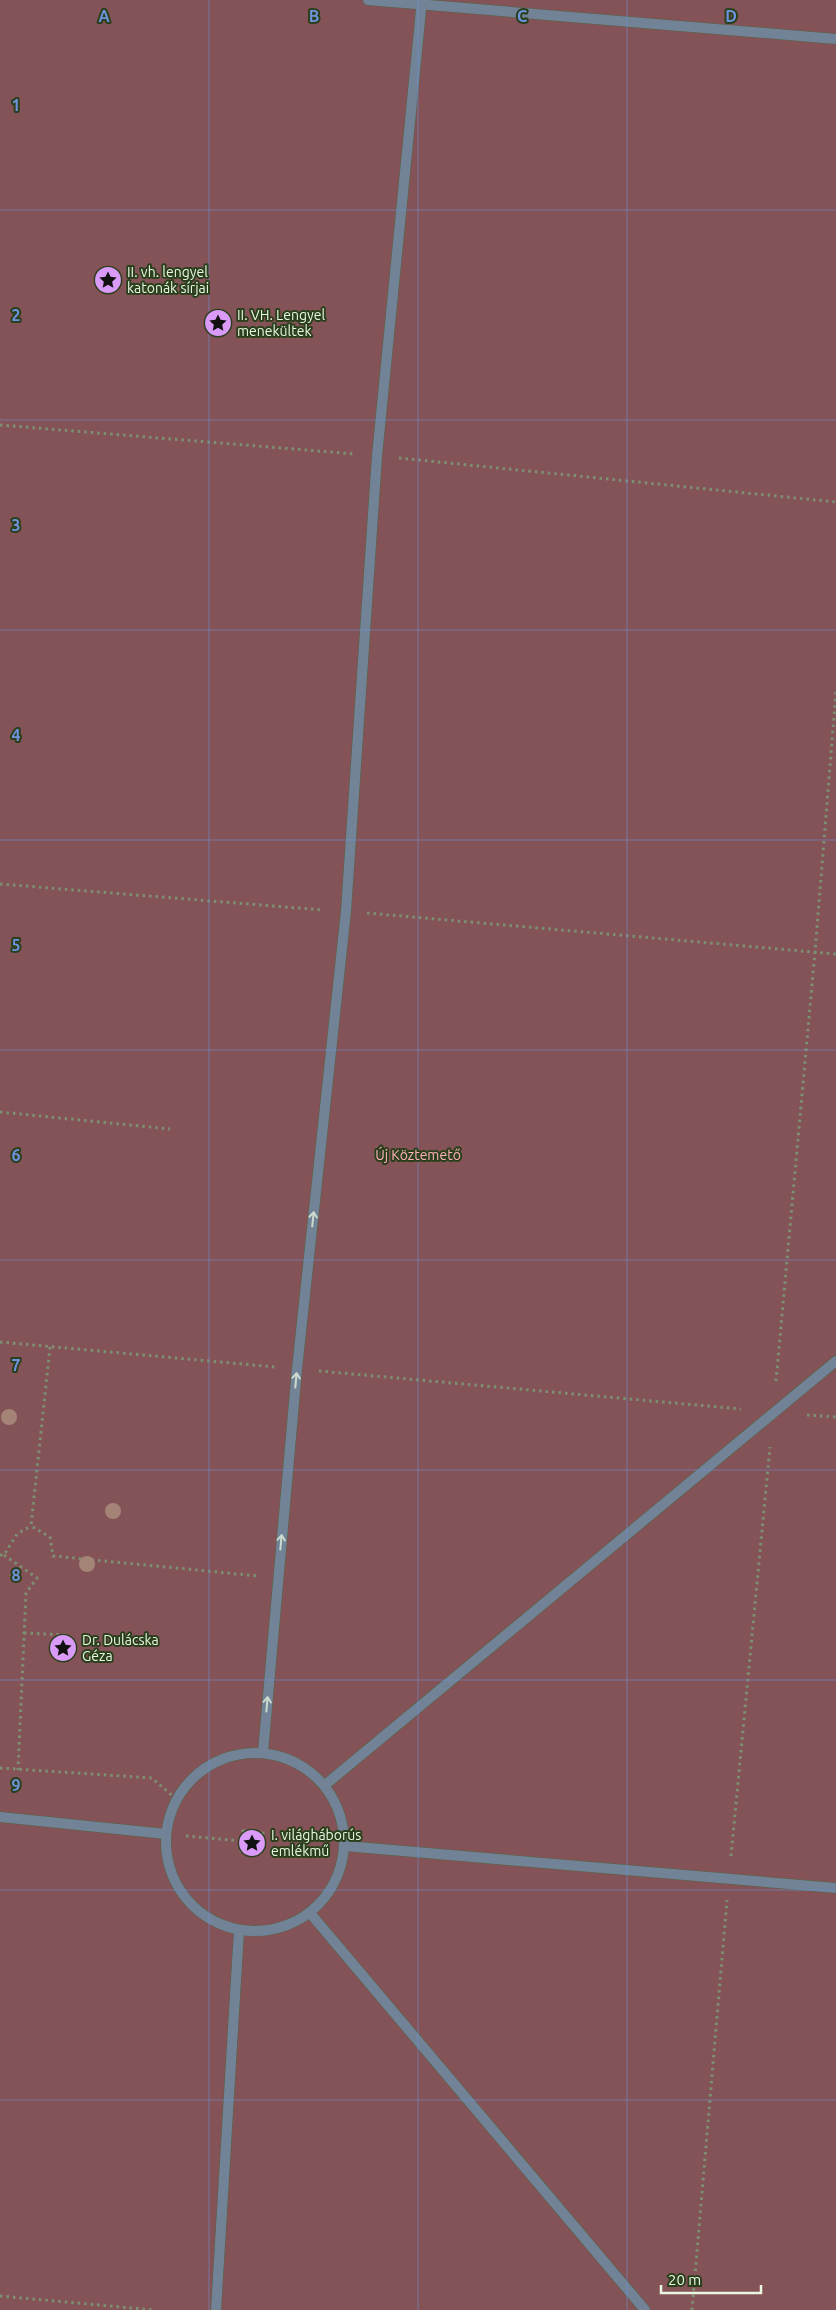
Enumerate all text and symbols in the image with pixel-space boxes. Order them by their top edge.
text: A [98,7,110,25]
text: B [309,7,319,25]
text: C [517,7,527,25]
text: D [725,7,737,25]
text: 1 [11,96,21,114]
place label: II. vh. lengyel katonák sírjai [127,264,209,296]
place icon: II. vh. lengyel katonák sírjai [93,265,123,295]
text: 2 [11,306,21,324]
place label: II. VH. Lengyel menekültek [237,307,325,339]
place icon: II. VH. Lengyel menekültek [203,308,233,338]
text: 3 [11,516,21,534]
text: 4 [11,726,21,744]
text: 5 [11,936,21,954]
text: 6 [11,1146,21,1164]
park label: Új Köztemető [375,1146,461,1163]
one-way arrow [308,1211,318,1227]
text: 7 [11,1356,21,1374]
one-way arrow [291,1372,300,1388]
one-way arrow [277,1534,286,1550]
text: 8 [11,1566,21,1584]
place label: Dr. Dulácska Géza [82,1632,159,1664]
place icon: Dr. Dulácska Géza [48,1633,78,1663]
one-way arrow [262,1696,272,1712]
text: 9 [11,1776,21,1794]
place label: I. világháborús emlékmű [271,1827,361,1859]
place icon: I. világháborús emlékmű [237,1828,267,1858]
scale bar [661,2262,761,2294]
text: 20 m [668,2271,701,2288]

